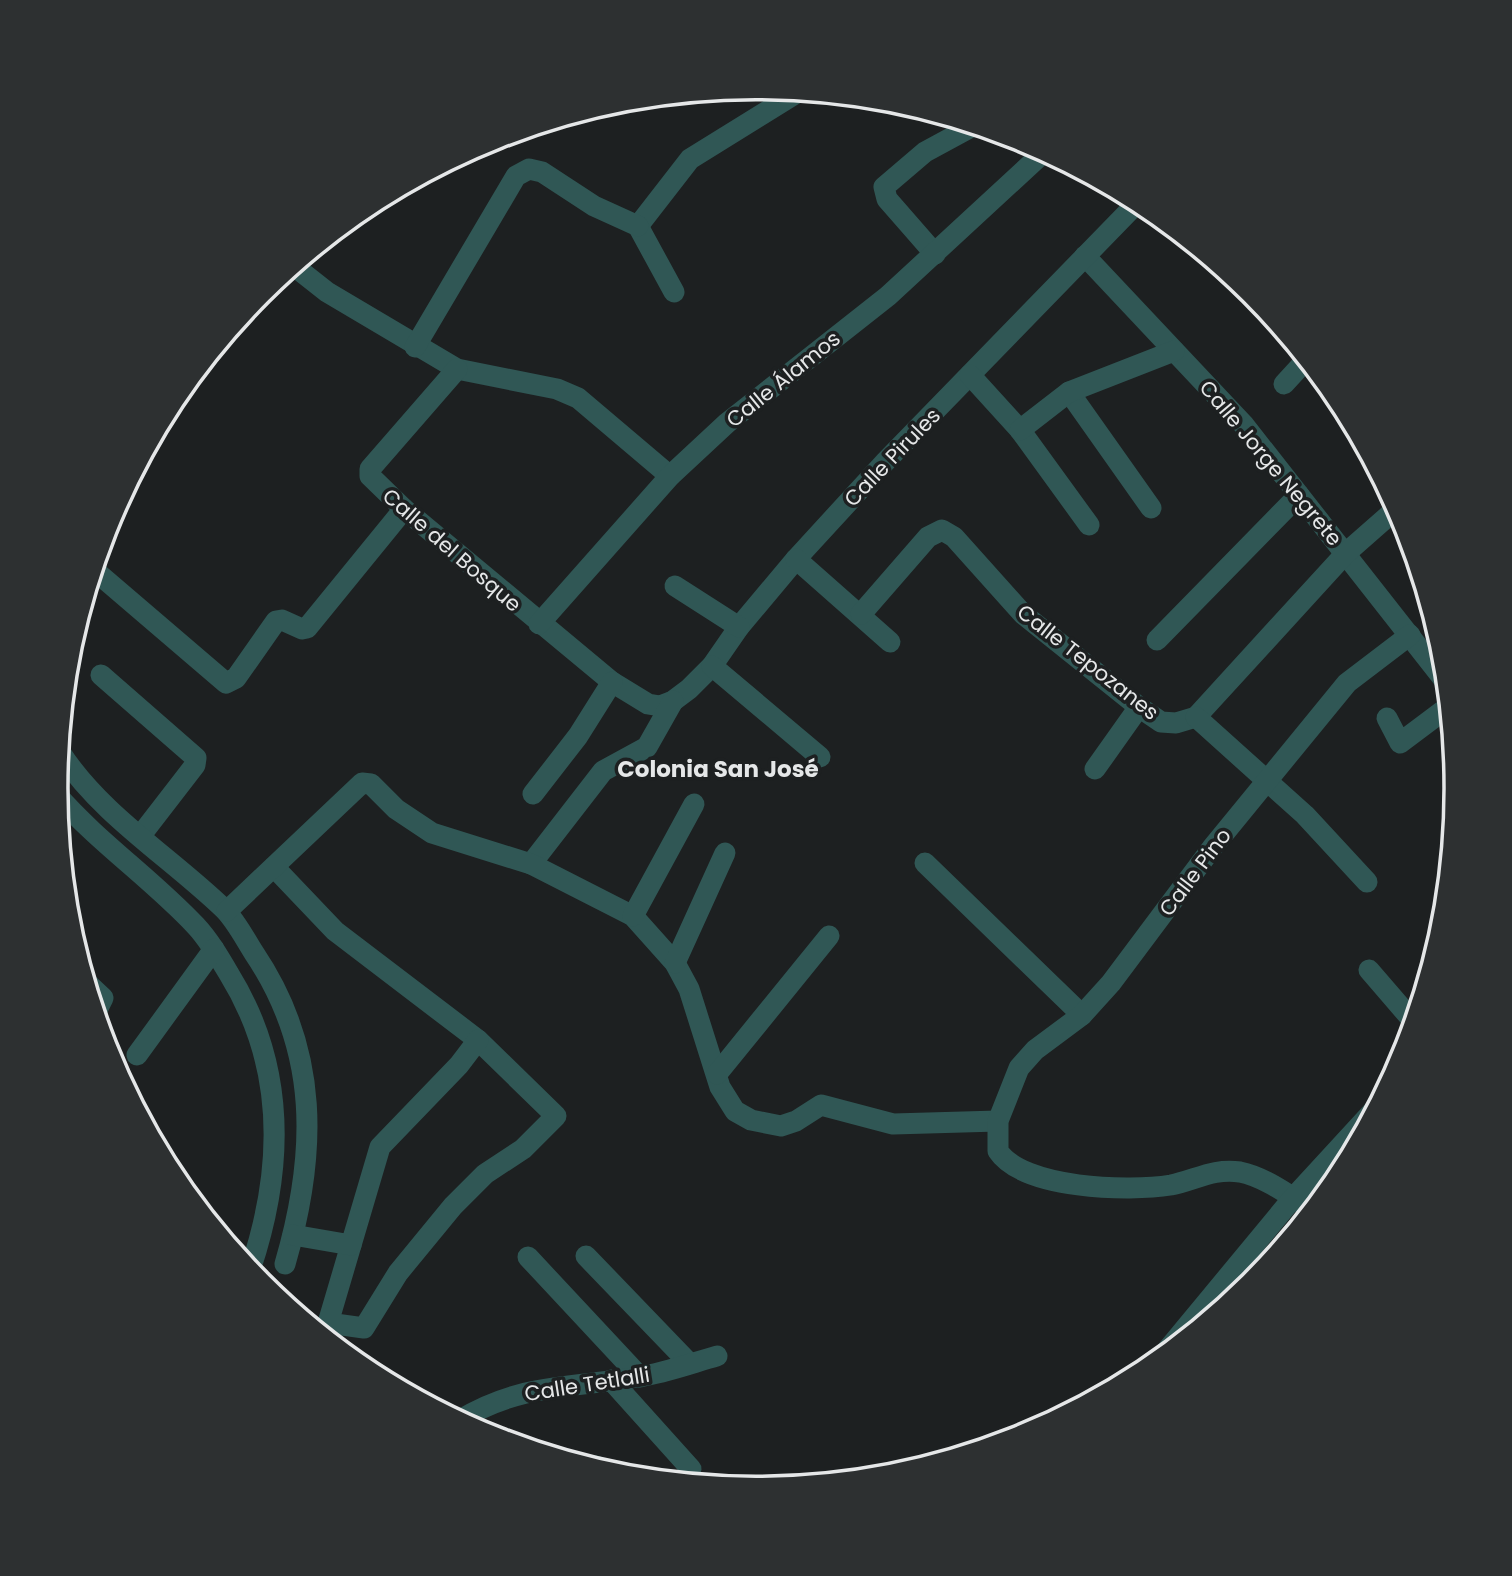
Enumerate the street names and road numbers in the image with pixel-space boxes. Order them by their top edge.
street label: Calle Álamos [720,324,846,434]
street label: Calle Jorge Negrete [1193,374,1349,552]
street label: Calle Pirules [837,401,947,513]
street label: Calle del Bosque [376,482,528,618]
street label: Calle Tepozanes [1011,597,1165,727]
street label: Calle Pino [1152,822,1238,922]
street label: Calle Tetlalli [522,1360,652,1408]

